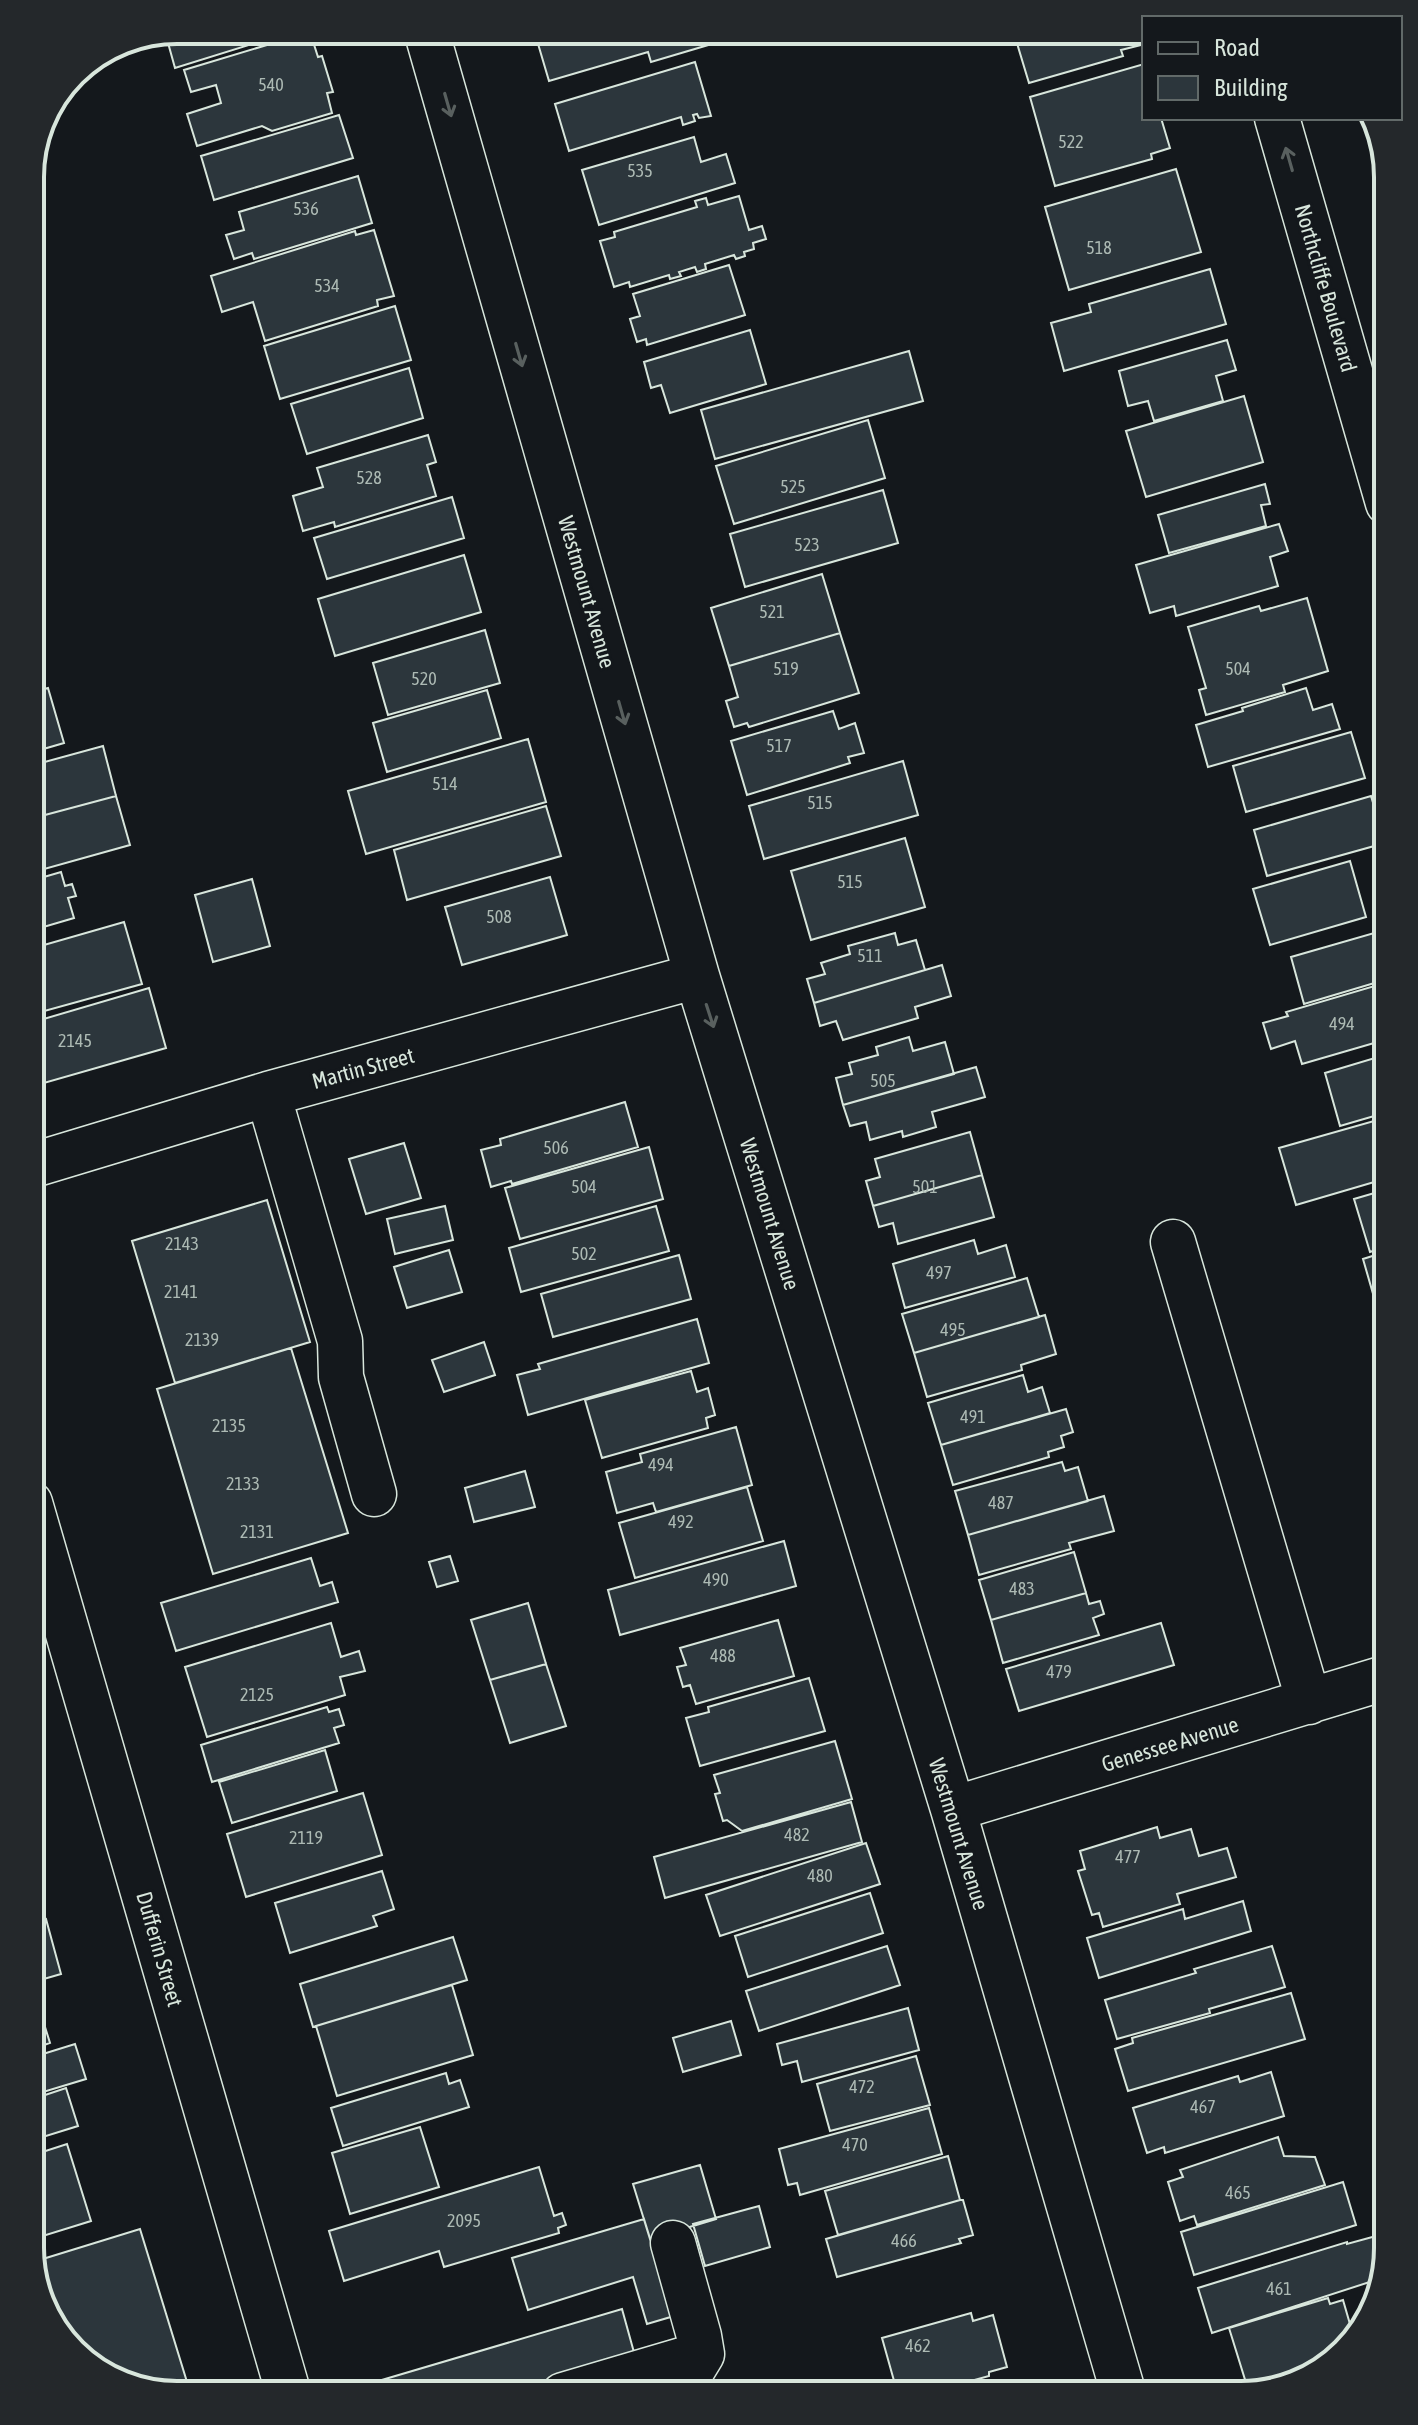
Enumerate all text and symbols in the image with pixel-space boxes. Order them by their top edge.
legend [1142,16,1402,120]
text: Road [1214,34,1260,61]
house number: 540 [258,74,284,95]
text: Building [1214,74,1288,101]
one-way arrow [441,92,456,118]
house number: 522 [1058,131,1084,152]
one-way arrow [1281,147,1296,173]
house number: 535 [627,160,653,181]
house number: 536 [293,198,319,219]
street label: Northcliffe Boulevard [1290,201,1362,375]
house number: 518 [1086,237,1112,258]
house number: 534 [314,275,340,296]
one-way arrow [513,342,527,367]
house number: 528 [356,467,382,488]
house number: 525 [780,476,806,497]
street label: Westmount Avenue [553,513,621,671]
house number: 523 [794,534,820,555]
house number: 521 [759,601,785,622]
house number: 519 [773,658,799,679]
house number: 504 [1225,658,1251,679]
house number: 520 [411,668,437,689]
one-way arrow [615,699,630,725]
house number: 517 [766,735,792,756]
house number: 514 [432,773,458,794]
house number: 515 [807,792,833,813]
house number: 515 [837,871,863,892]
house number: 508 [486,906,512,927]
house number: 511 [857,945,883,966]
one-way arrow [703,1003,718,1028]
house number: 494 [1329,1013,1355,1034]
house number: 2145 [58,1030,92,1051]
street label: Martin Street [309,1042,417,1094]
house number: 505 [870,1070,896,1091]
street label: Westmount Avenue [735,1135,805,1293]
house number: 506 [543,1137,569,1158]
house number: 504 [571,1176,597,1197]
house number: 501 [912,1176,938,1197]
house number: 2143 [165,1233,199,1254]
house number: 502 [571,1243,597,1264]
house number: 497 [926,1262,952,1283]
house number: 2141 [164,1281,198,1302]
house number: 495 [940,1319,966,1340]
house number: 2139 [185,1329,219,1350]
house number: 491 [960,1406,986,1427]
house number: 2135 [212,1415,246,1436]
house number: 494 [648,1454,674,1475]
house number: 2133 [226,1473,260,1494]
house number: 487 [988,1492,1014,1513]
house number: 492 [668,1511,694,1532]
house number: 2131 [240,1521,274,1542]
house number: 490 [703,1569,729,1590]
house number: 483 [1009,1578,1035,1599]
house number: 488 [710,1645,736,1666]
house number: 479 [1046,1661,1072,1682]
house number: 2125 [240,1684,274,1705]
street label: Genessee Avenue [1098,1711,1242,1777]
street label: Westmount Avenue [924,1755,994,1913]
house number: 482 [784,1824,810,1845]
house number: 2119 [289,1827,323,1848]
house number: 477 [1115,1846,1141,1867]
house number: 480 [807,1865,833,1886]
street label: Dufferin Street [131,1889,189,2009]
house number: 472 [849,2076,875,2097]
house number: 467 [1190,2096,1216,2117]
house number: 470 [842,2134,868,2155]
house number: 465 [1225,2182,1251,2203]
house number: 2095 [447,2210,481,2231]
house number: 466 [891,2230,917,2251]
house number: 461 [1266,2278,1292,2299]
house number: 462 [905,2335,931,2356]

